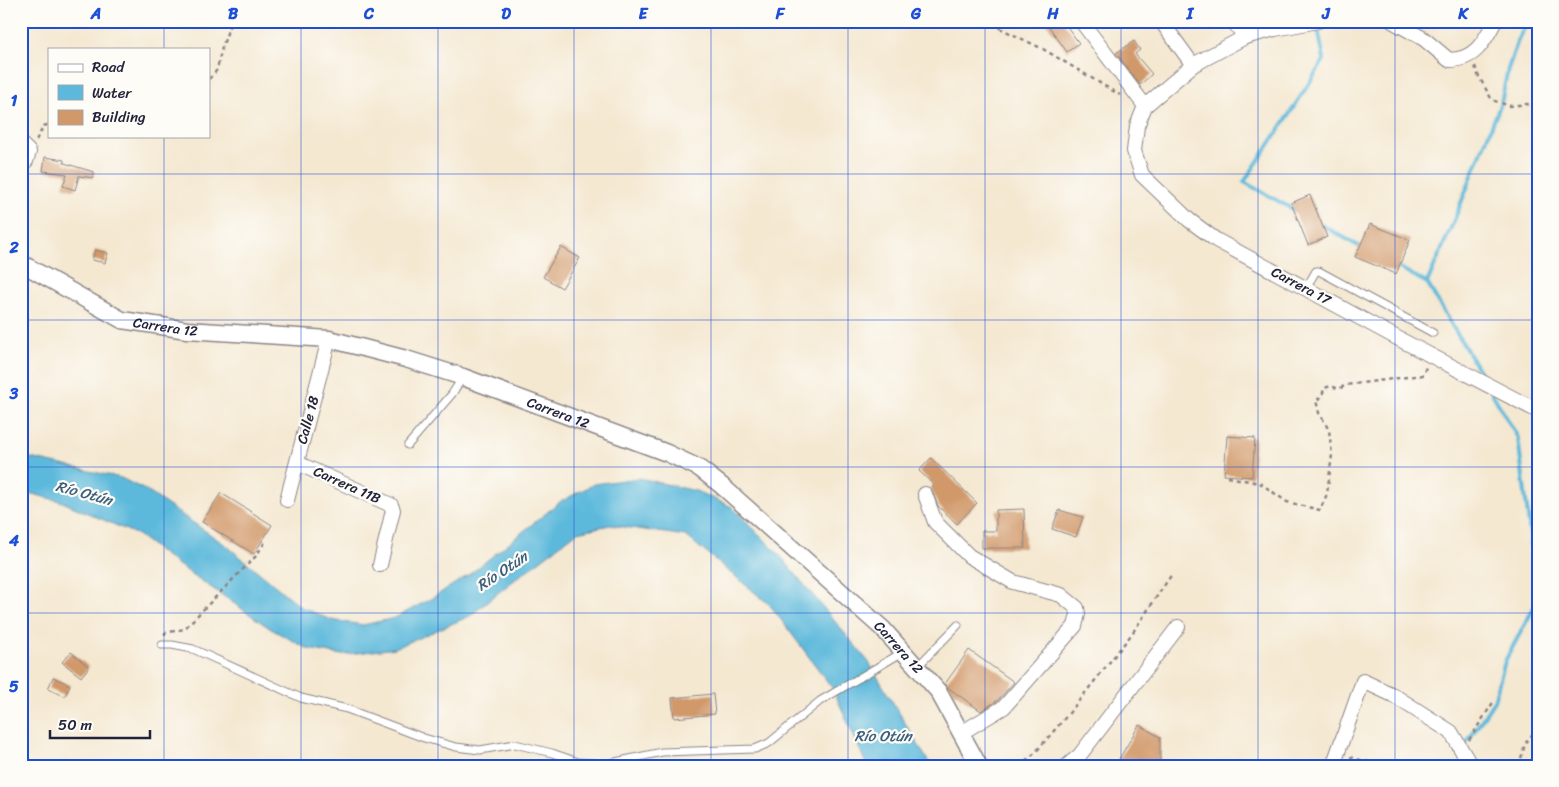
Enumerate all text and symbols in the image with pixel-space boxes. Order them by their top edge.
text: A [90,0,101,28]
text: B [228,0,239,28]
text: C [363,0,375,28]
text: D [501,0,511,28]
text: E [639,0,649,28]
text: F [775,0,786,28]
text: G [910,0,922,28]
text: H [1046,0,1059,28]
text: I [1186,0,1195,28]
text: J [1321,0,1331,28]
text: K [1457,0,1469,28]
legend [48,48,210,138]
text: Road [92,54,125,80]
text: Water [92,80,132,106]
text: 1 [11,86,18,115]
text: Building [92,104,146,130]
text: 2 [8,233,19,262]
street label: Carrera 17 [1266,260,1336,313]
street label: Carrera 12 [131,309,199,343]
text: 3 [9,379,19,408]
street label: Carrera 12 [523,389,593,436]
street label: Calle 18 [290,393,327,447]
street label: Carrera 11B [309,459,385,511]
water label: Río Otún [53,473,117,513]
text: 4 [8,526,19,555]
water label: Río Otún [471,543,535,598]
street label: Carrera 12 [868,614,930,680]
text: 5 [9,672,19,701]
scale bar [50,707,150,739]
text: 50 m [58,712,93,738]
water label: Río Otún [854,723,913,749]

